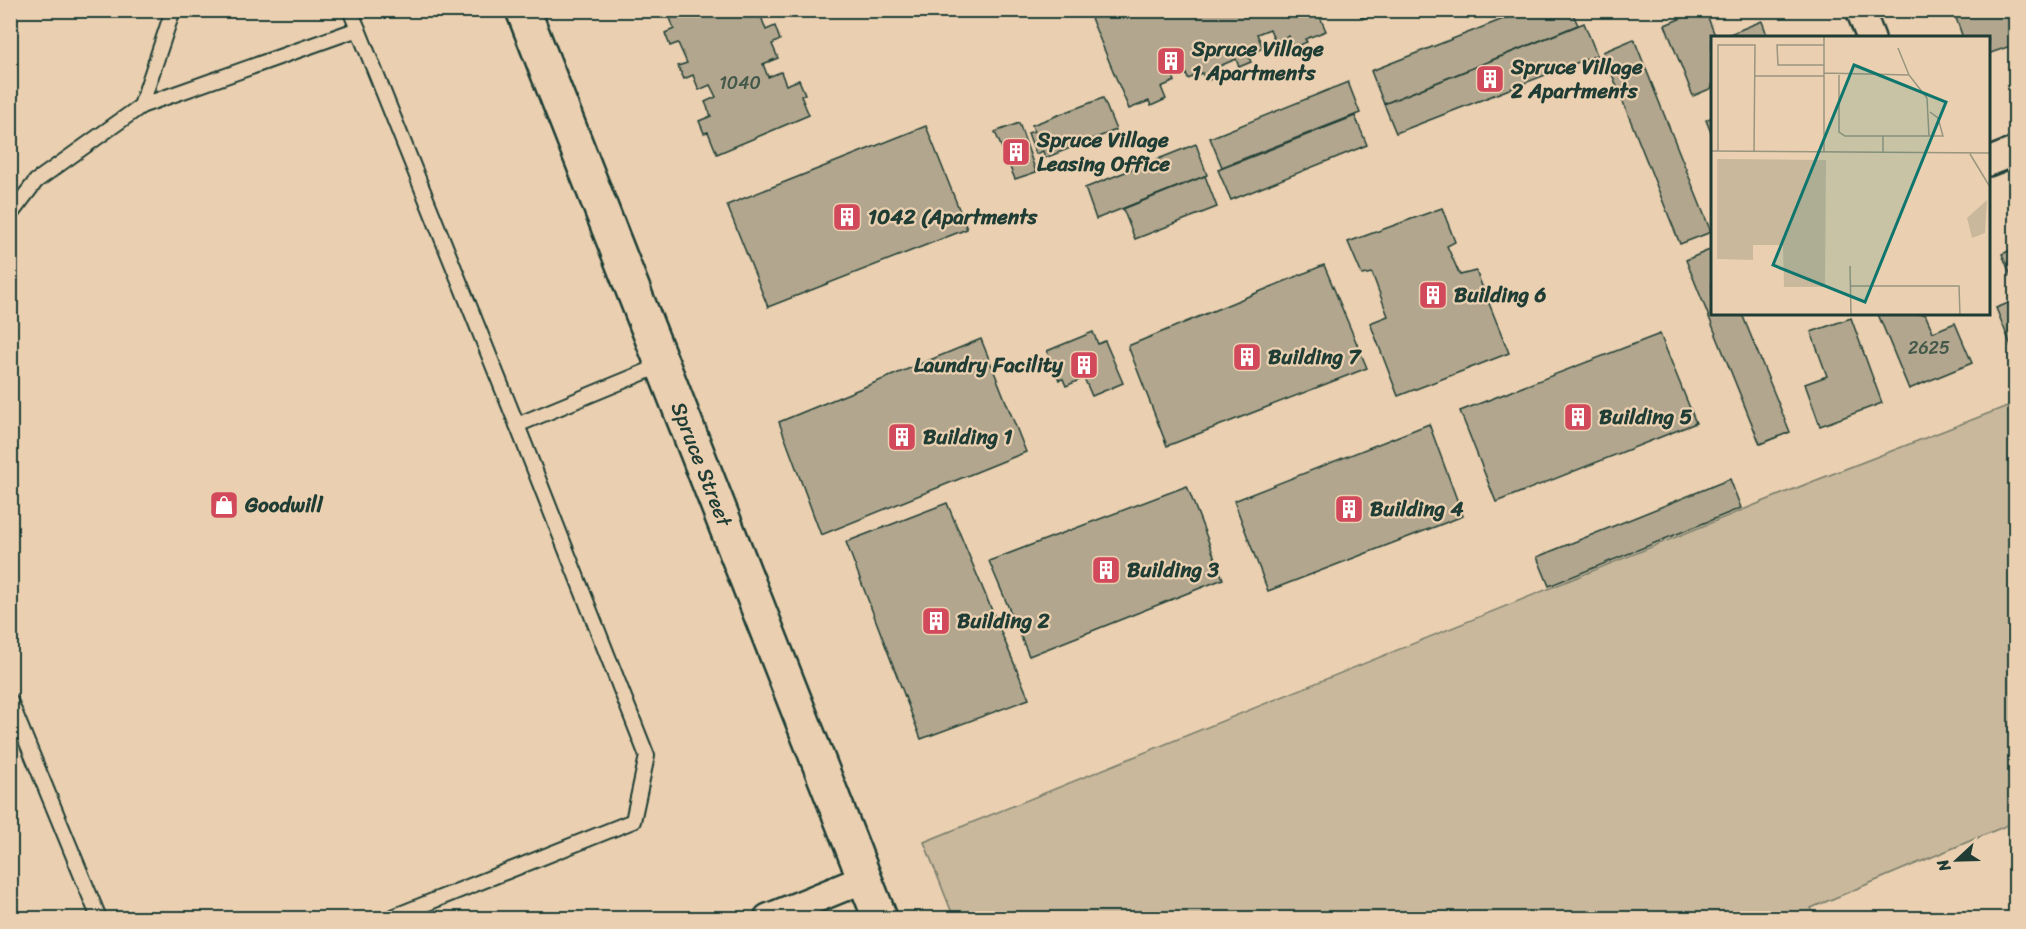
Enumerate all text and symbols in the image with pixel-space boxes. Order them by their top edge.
place label: Spruce Village 1 Apartments [1191,30,1324,92]
inset map [1711,36,1990,315]
building icon: Spruce Village 1 Apartments [1155,45,1187,77]
place label: Spruce Village 2 Apartments [1510,48,1643,110]
building icon: Spruce Village 2 Apartments [1474,63,1506,95]
house number: 1040 [719,67,761,99]
place label: Spruce Village Leasing Office [1036,121,1170,183]
building icon: Spruce Village Leasing Office [1000,136,1032,168]
place label: 1042 (Apartments [868,198,1039,236]
building icon: 1042 (Apartments [831,201,863,233]
place label: Building 6 [1454,276,1547,314]
building icon: Building 6 [1417,279,1449,311]
house number: 2625 [1908,332,1950,364]
place label: Building 7 [1268,338,1363,376]
building icon: Building 7 [1231,341,1263,373]
place label: Laundry Facility [914,346,1064,384]
building icon: Laundry Facility [1068,349,1100,381]
street label: Spruce Street [660,396,744,534]
place label: Building 5 [1599,398,1693,436]
building icon: Building 5 [1562,401,1594,433]
place label: Building 1 [923,418,1013,456]
building icon: Building 1 [886,421,918,453]
place label: Goodwill [244,486,324,524]
shop icon: Goodwill [208,489,240,521]
place label: Building 4 [1370,490,1464,528]
building icon: Building 4 [1333,493,1365,525]
place label: Building 3 [1127,551,1220,589]
building icon: Building 3 [1090,554,1122,586]
place label: Building 2 [957,602,1050,640]
building icon: Building 2 [920,605,952,637]
north arrow [1927,830,1987,890]
text: N [1928,854,1959,877]

